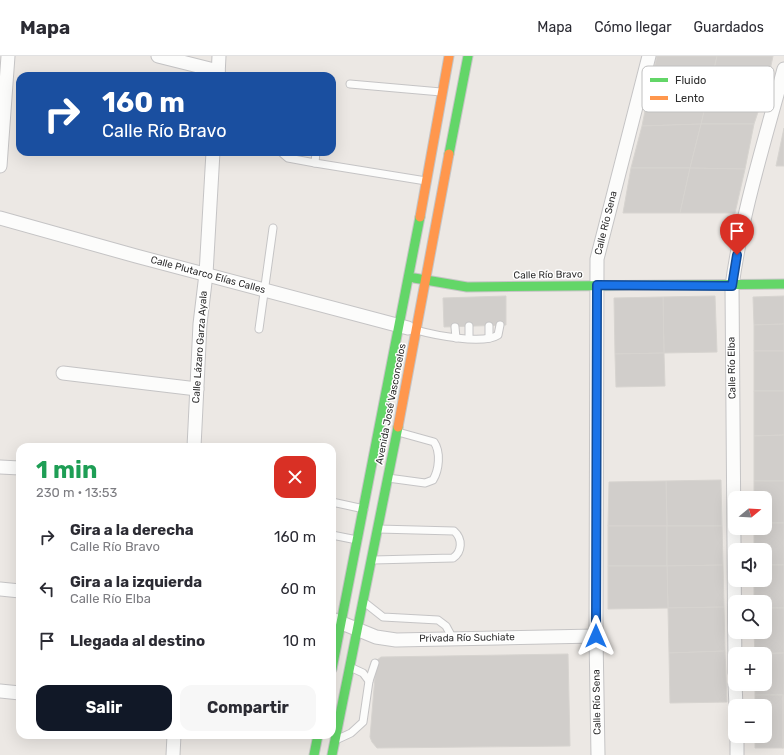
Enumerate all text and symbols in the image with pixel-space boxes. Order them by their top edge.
text: Mapa [20,16,70,39]
text: Mapa [537,19,572,36]
text: Cómo llegar [594,19,672,36]
text: Guardados [694,19,764,36]
legend [642,66,774,112]
text: Fluido [675,74,706,87]
text: 160 m [102,86,185,119]
icon: right [36,88,88,140]
text: Lento [675,92,704,105]
text: Calle Río Bravo [102,120,227,142]
street label: Calle Río Sena [592,190,620,256]
pin [720,214,754,255]
icon: arrive [726,220,748,242]
street label: Calle Plutarco Elías Calles [149,254,267,296]
street label: Calle Río Bravo [513,268,583,282]
street label: Calle Lázaro Garza Ayala [190,290,210,404]
street label: Calle Río Elba [725,337,739,399]
street label: Avenida José Vasconcelos [373,342,409,466]
text: 1 min [36,456,97,484]
button: close [274,456,316,498]
text: 230 m · 13:53 [36,485,117,500]
north arrow [728,491,772,535]
map controls [728,491,772,743]
text: Gira a la derecha [70,521,194,539]
icon: right [36,526,58,548]
text: 160 m [274,528,316,546]
text: Calle Río Bravo [70,539,160,554]
button: sound [728,543,772,587]
text: Gira a la izquierda [70,573,202,591]
icon: left [36,578,58,600]
text: 60 m [280,580,316,598]
text: Calle Río Elba [70,591,151,606]
button: search [728,595,772,639]
position arrow [575,615,617,657]
icon: arrive [36,630,58,652]
street label: Privada Río Suchiate [419,631,515,645]
text: Llegada al destino [70,632,205,650]
text: 10 m [283,632,316,650]
button: + [728,647,772,691]
street label: Calle Río Sena [590,669,604,735]
button: Salir [36,685,172,731]
button: Compartir [180,685,316,731]
button: − [728,699,772,743]

